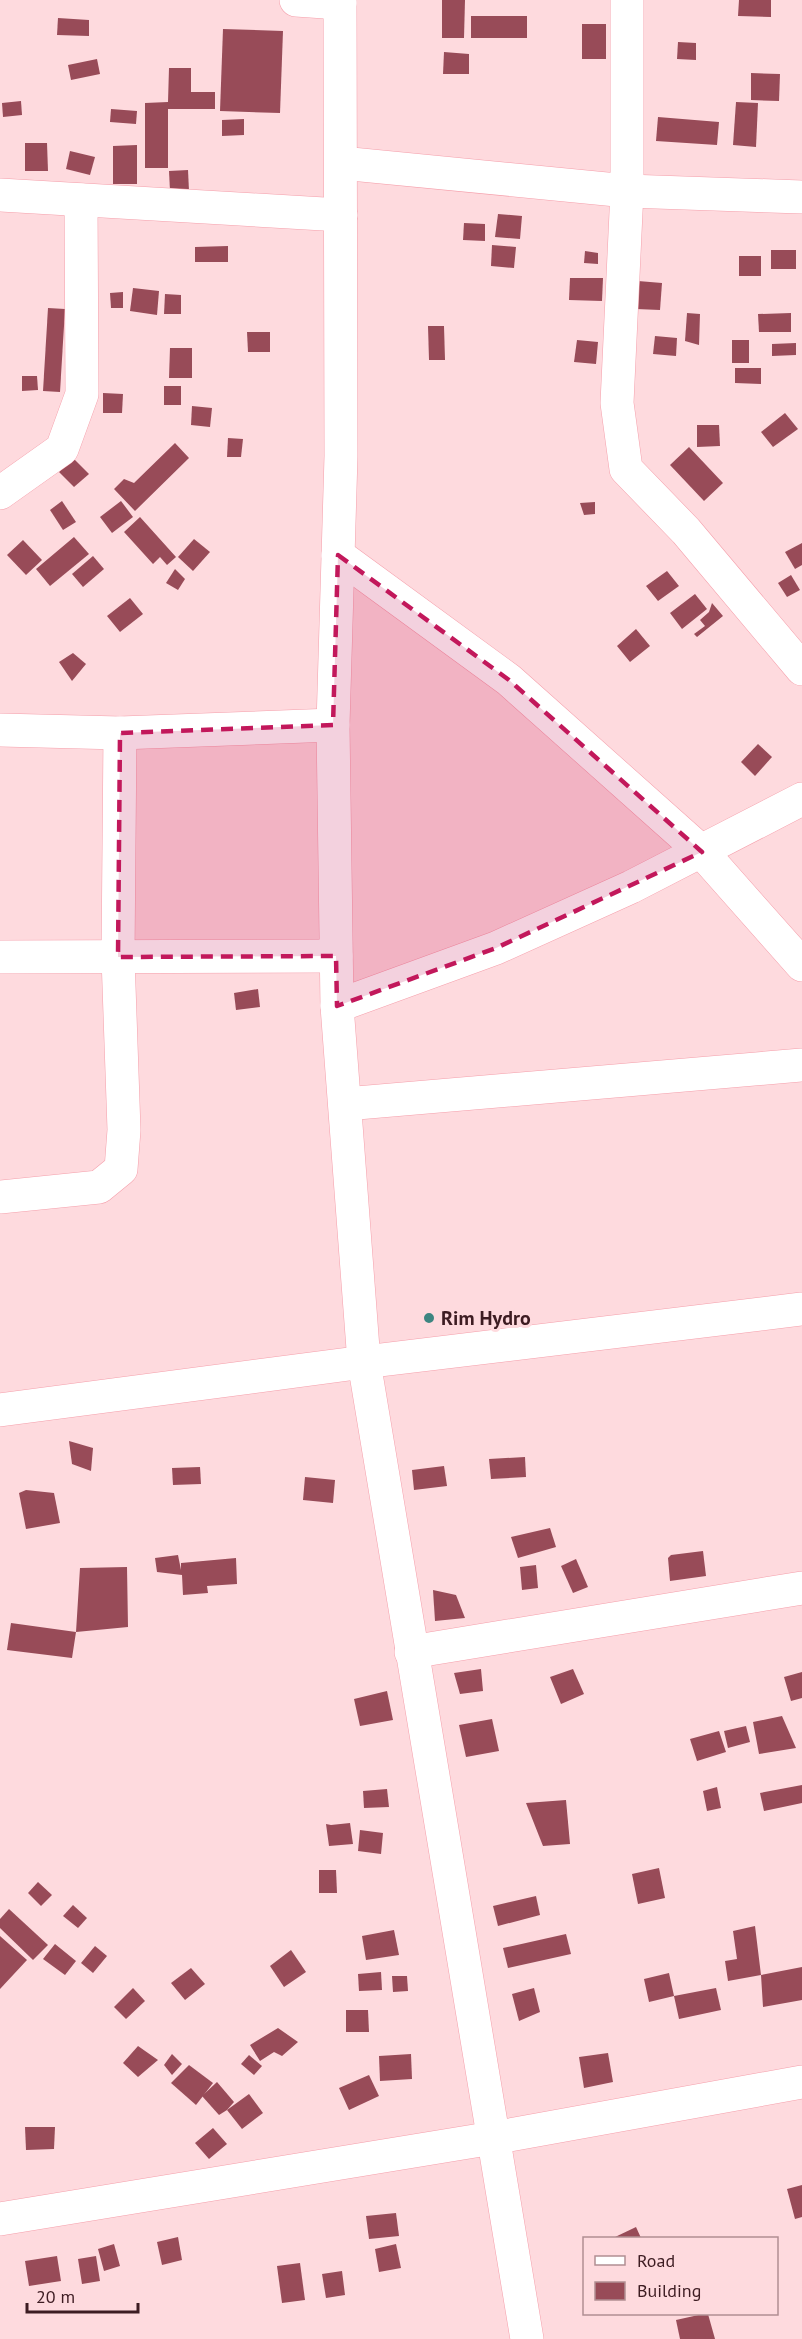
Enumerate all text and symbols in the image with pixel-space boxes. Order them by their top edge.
place label: Rim Hydro [441,1305,531,1331]
marker: Rim Hydro [422,1311,436,1325]
legend [583,2237,778,2315]
text: Road [637,2249,675,2272]
scale bar [27,2276,138,2314]
text: Building [637,2279,701,2302]
text: 20 m [36,2285,75,2308]

